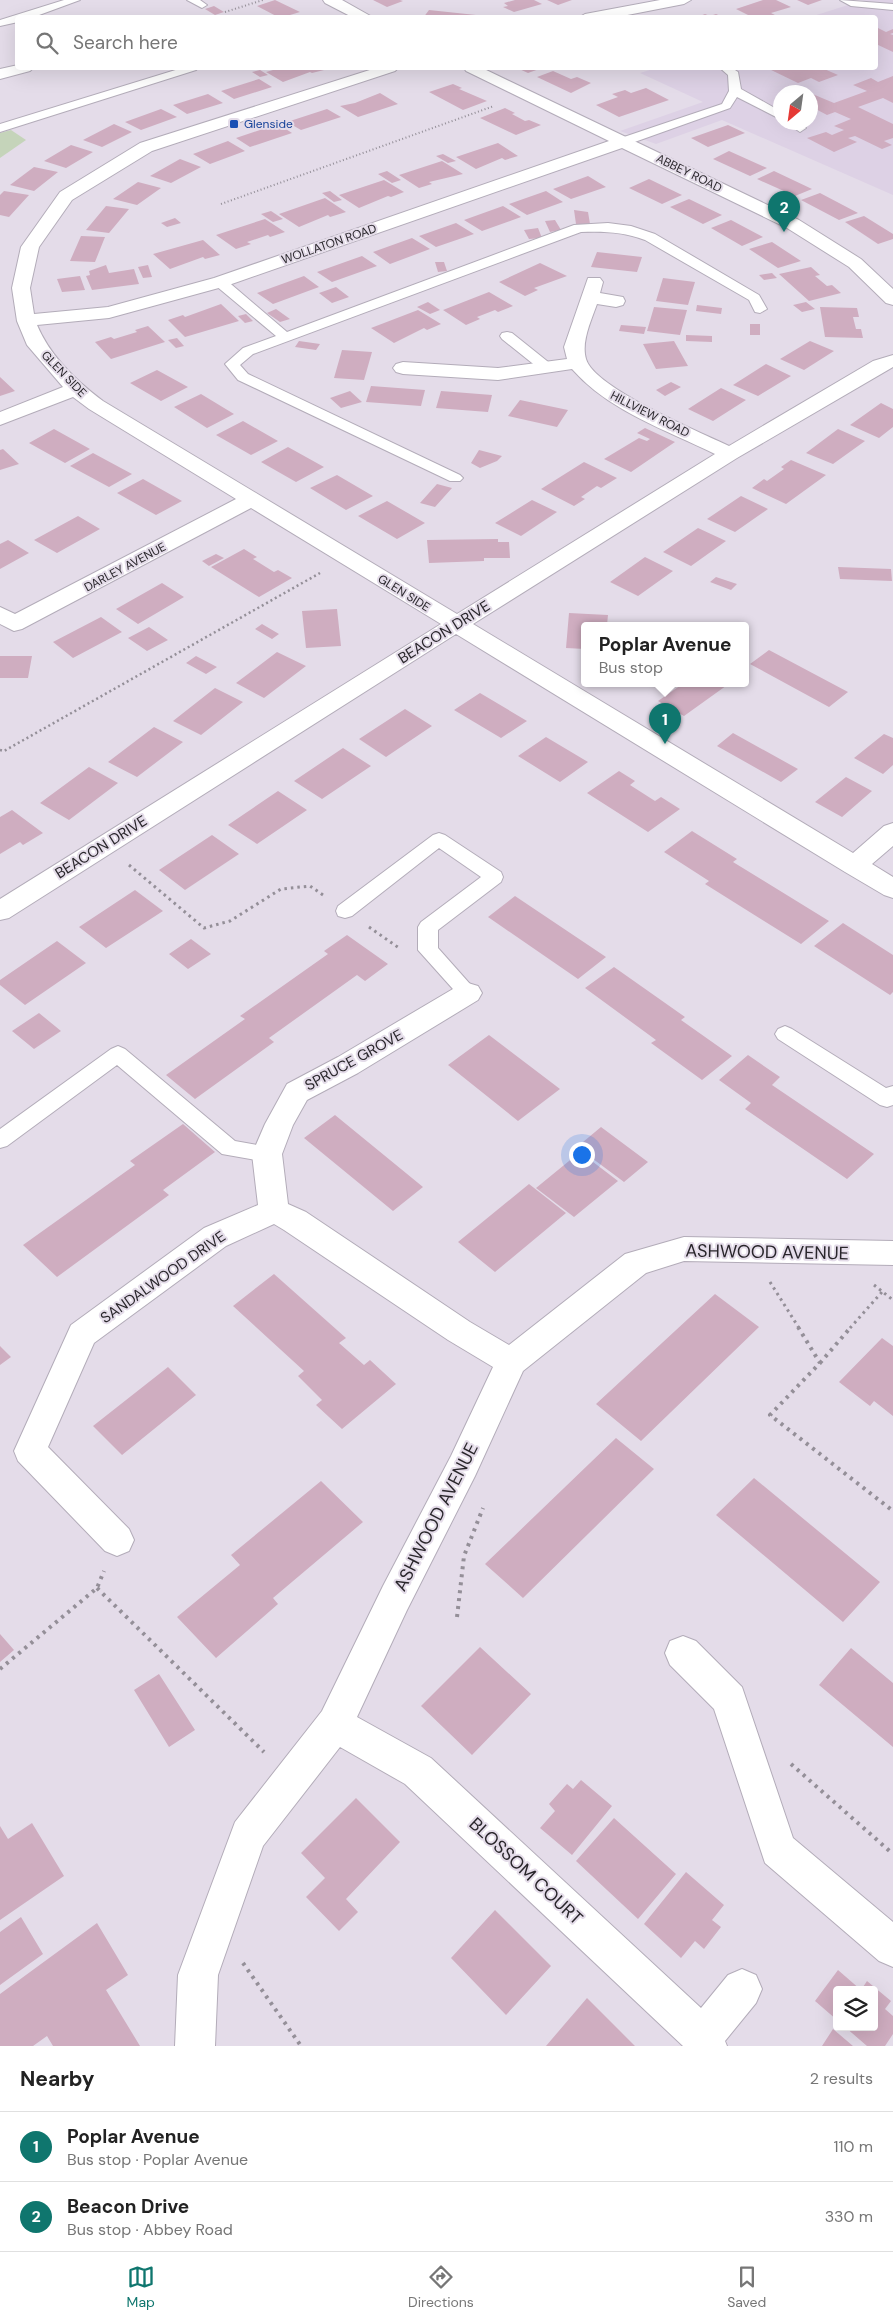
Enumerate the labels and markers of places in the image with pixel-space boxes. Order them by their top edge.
place label: Glenside [244,116,293,132]
marker: Glenside [228,118,240,130]
pin: 2 [768,191,800,232]
pin: 1 [649,703,681,744]

